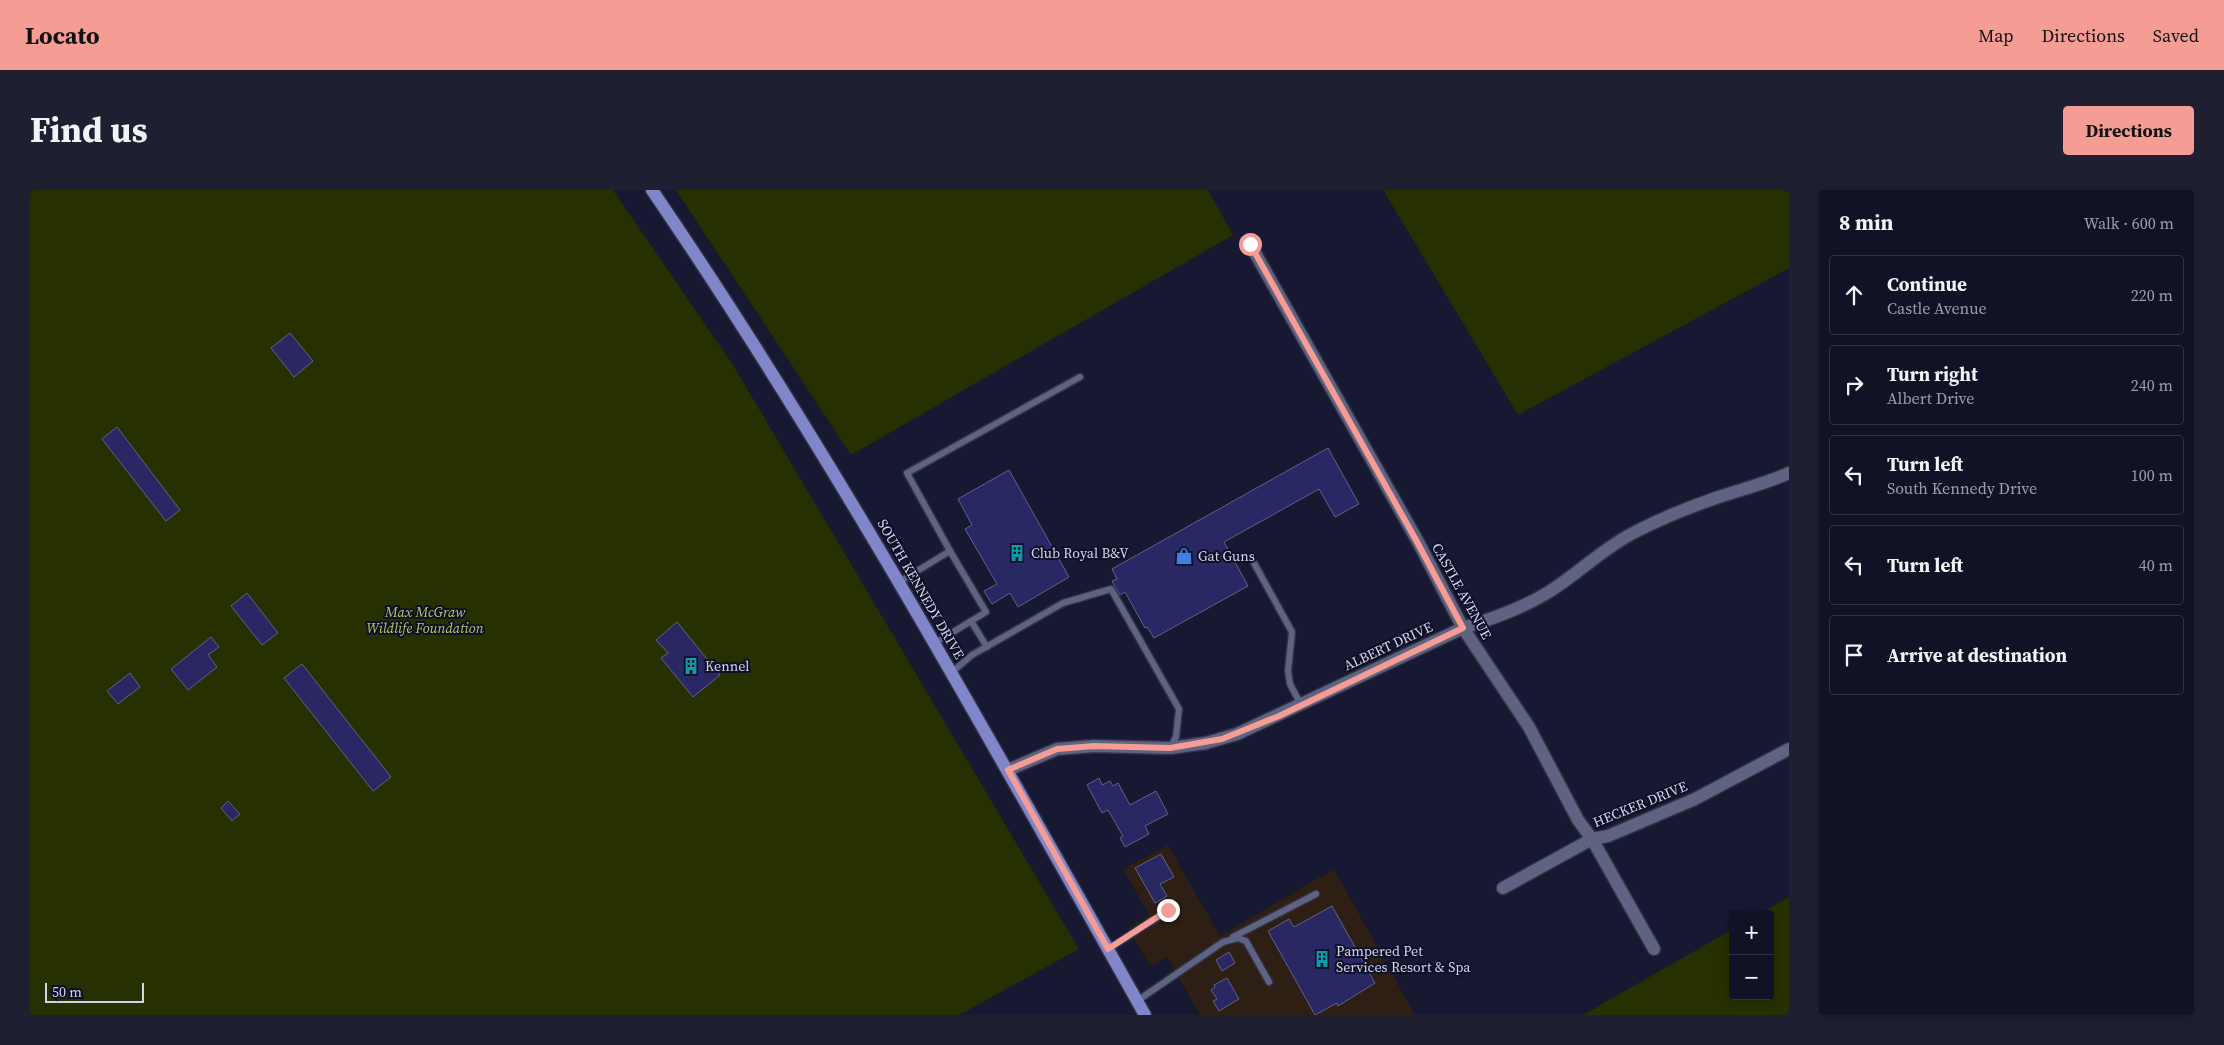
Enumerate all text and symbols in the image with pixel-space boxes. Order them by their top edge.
text: Locato [25,19,100,52]
text: Map [1978,23,2014,48]
text: Directions [2042,23,2125,48]
text: Saved [2153,23,2199,48]
text: Find us [30,106,148,154]
button: Directions [2063,106,2194,155]
text: 8 min [1839,208,1894,237]
text: Walk · 600 m [2084,212,2174,234]
route start [1239,233,1262,256]
text: Continue [1887,271,1967,297]
icon: ahead [1840,281,1868,309]
text: 220 m [2131,284,2173,306]
text: Castle Avenue [1887,297,1987,319]
text: Turn right [1887,361,1978,387]
icon: right [1840,371,1868,399]
text: 240 m [2131,374,2173,396]
text: Albert Drive [1887,387,1974,409]
text: Turn left [1887,451,1963,477]
icon: left [1840,461,1868,489]
text: 100 m [2131,464,2173,486]
text: South Kennedy Drive [1887,477,2037,499]
street label: SOUTH KENNEDY DRIVE [873,515,969,663]
street label: CASTLE AVENUE [1427,539,1497,643]
building icon: Club Royal B&V [1007,543,1027,563]
place label: Club Royal B&V [1031,543,1129,563]
shop icon: Gat Guns [1174,546,1194,566]
place label: Gat Guns [1198,546,1255,566]
icon: left [1840,551,1868,579]
text: Turn left [1887,552,1963,578]
text: 40 m [2139,554,2173,576]
park label: Max McGraw Wildlife Foundation [366,602,484,638]
street label: ALBERT DRIVE [1340,617,1436,675]
icon: arrive [1840,641,1868,669]
text: Arrive at destination [1887,642,2067,668]
building icon: Kennel [681,656,701,676]
place label: Kennel [705,656,749,676]
street label: HECKER DRIVE [1590,776,1690,832]
route end [1157,899,1180,922]
map controls [1729,910,1774,1000]
button: + [1729,910,1774,955]
place label: Pampered Pet Services Resort & Spa [1336,941,1471,977]
building icon: Pampered Pet Services Resort & Spa [1312,949,1332,969]
button: − [1729,955,1774,1000]
scale bar [45,980,144,1003]
text: 50 m [52,982,82,1002]

